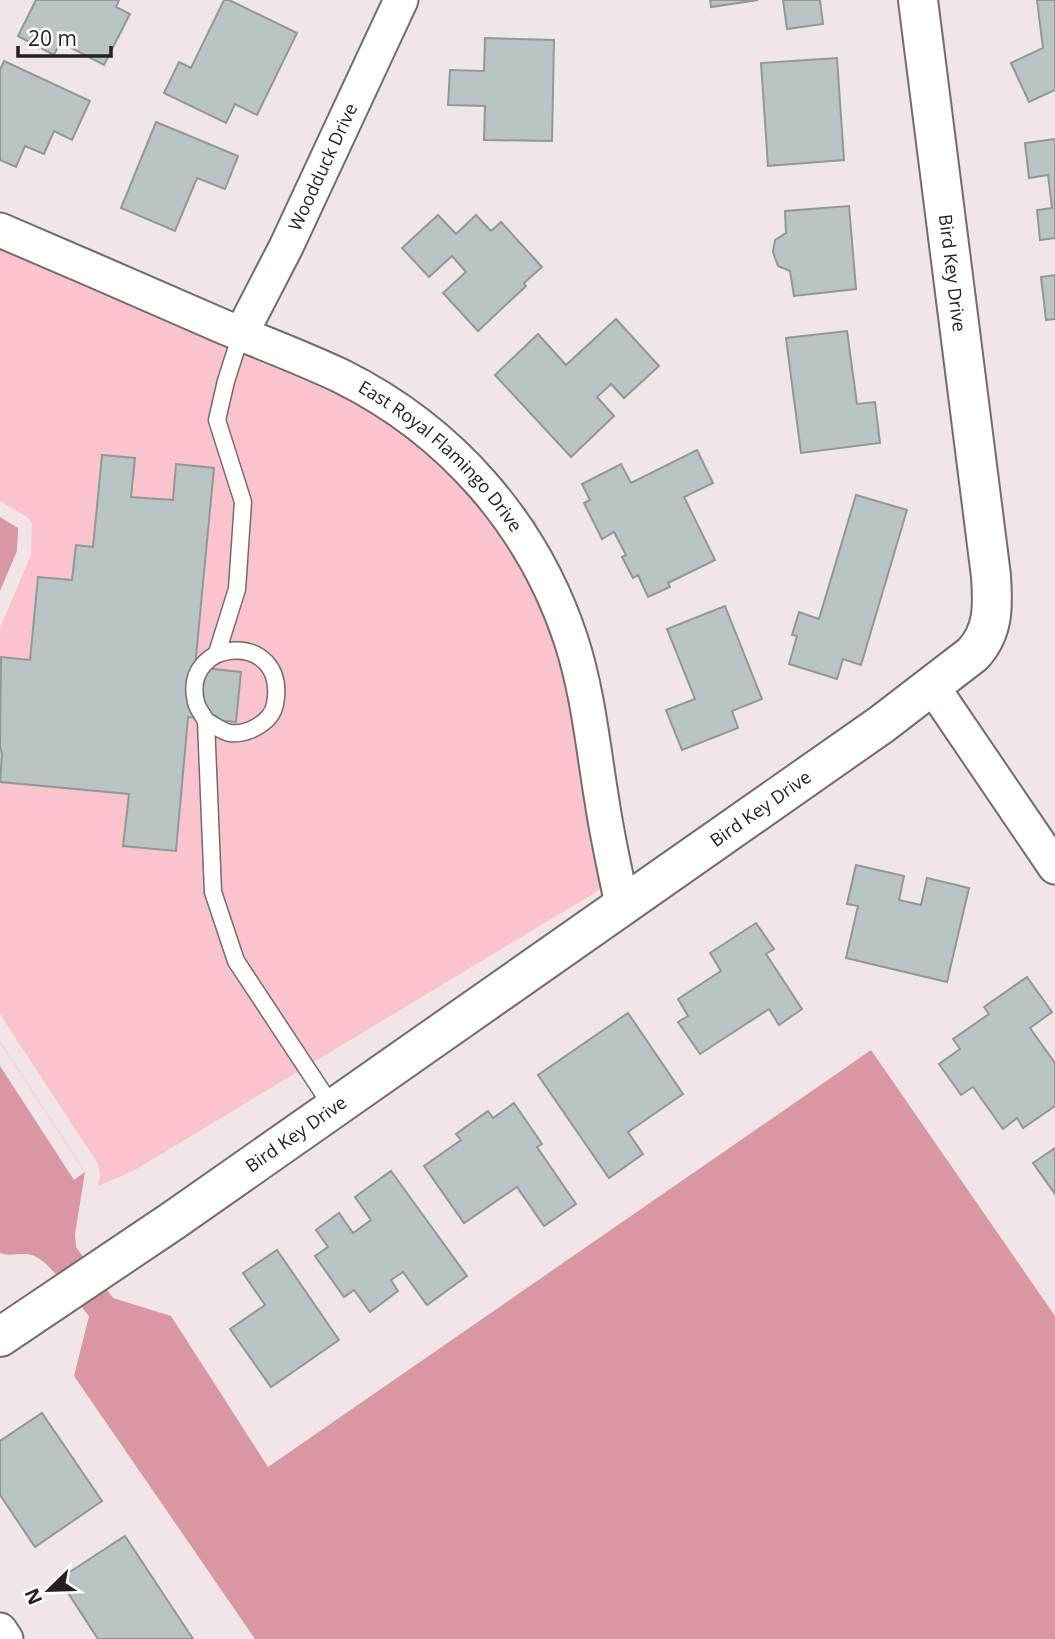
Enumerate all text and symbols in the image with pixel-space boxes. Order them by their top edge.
scale bar [18,14,110,58]
text: 20 m [28,24,77,52]
street label: Woodduck Drive [282,99,362,234]
street label: Bird Key Drive [934,213,972,333]
street label: East Royal Flamingo Drive [354,375,528,536]
street label: Bird Key Drive [705,764,815,852]
street label: Bird Key Drive [240,1090,351,1177]
north arrow [14,1555,84,1625]
text: N [18,1584,48,1609]

